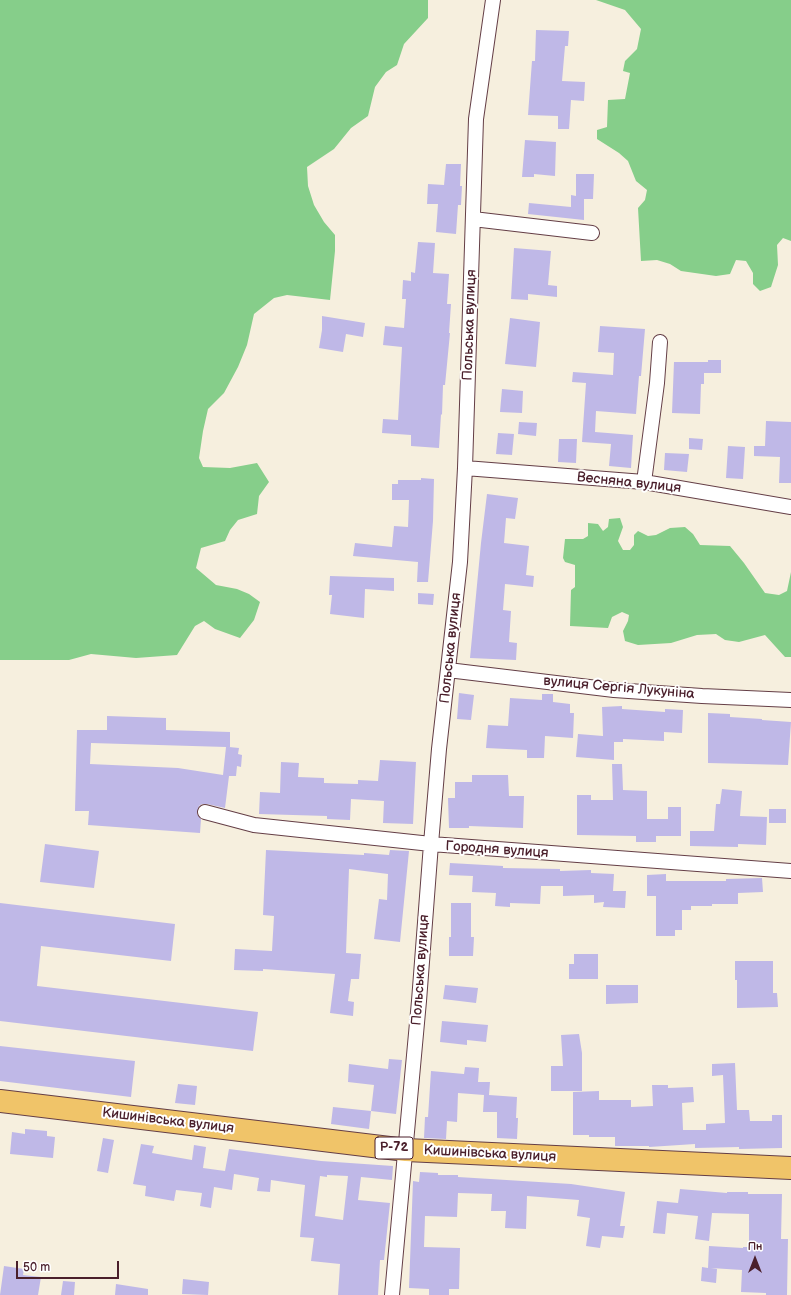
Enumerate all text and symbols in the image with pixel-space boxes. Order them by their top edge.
street label: Польська вулиця [460,269,480,381]
street label: Весняна вулиця [576,469,682,497]
street label: Польська вулиця [437,592,465,704]
street label: вулиця Сергія Лукуніна [543,673,695,703]
street label: Городня вулиця [445,838,549,862]
street label: Польська вулиця [409,914,433,1026]
street label: Кишинівська вулиця [101,1105,235,1137]
road number: Р-72 [375,1137,413,1159]
street label: Кишинівська вулиця [423,1142,557,1166]
north arrow [735,1239,775,1279]
text: Пн [748,1240,762,1253]
scale bar [18,1253,121,1279]
text: 50 m [23,1260,50,1275]

